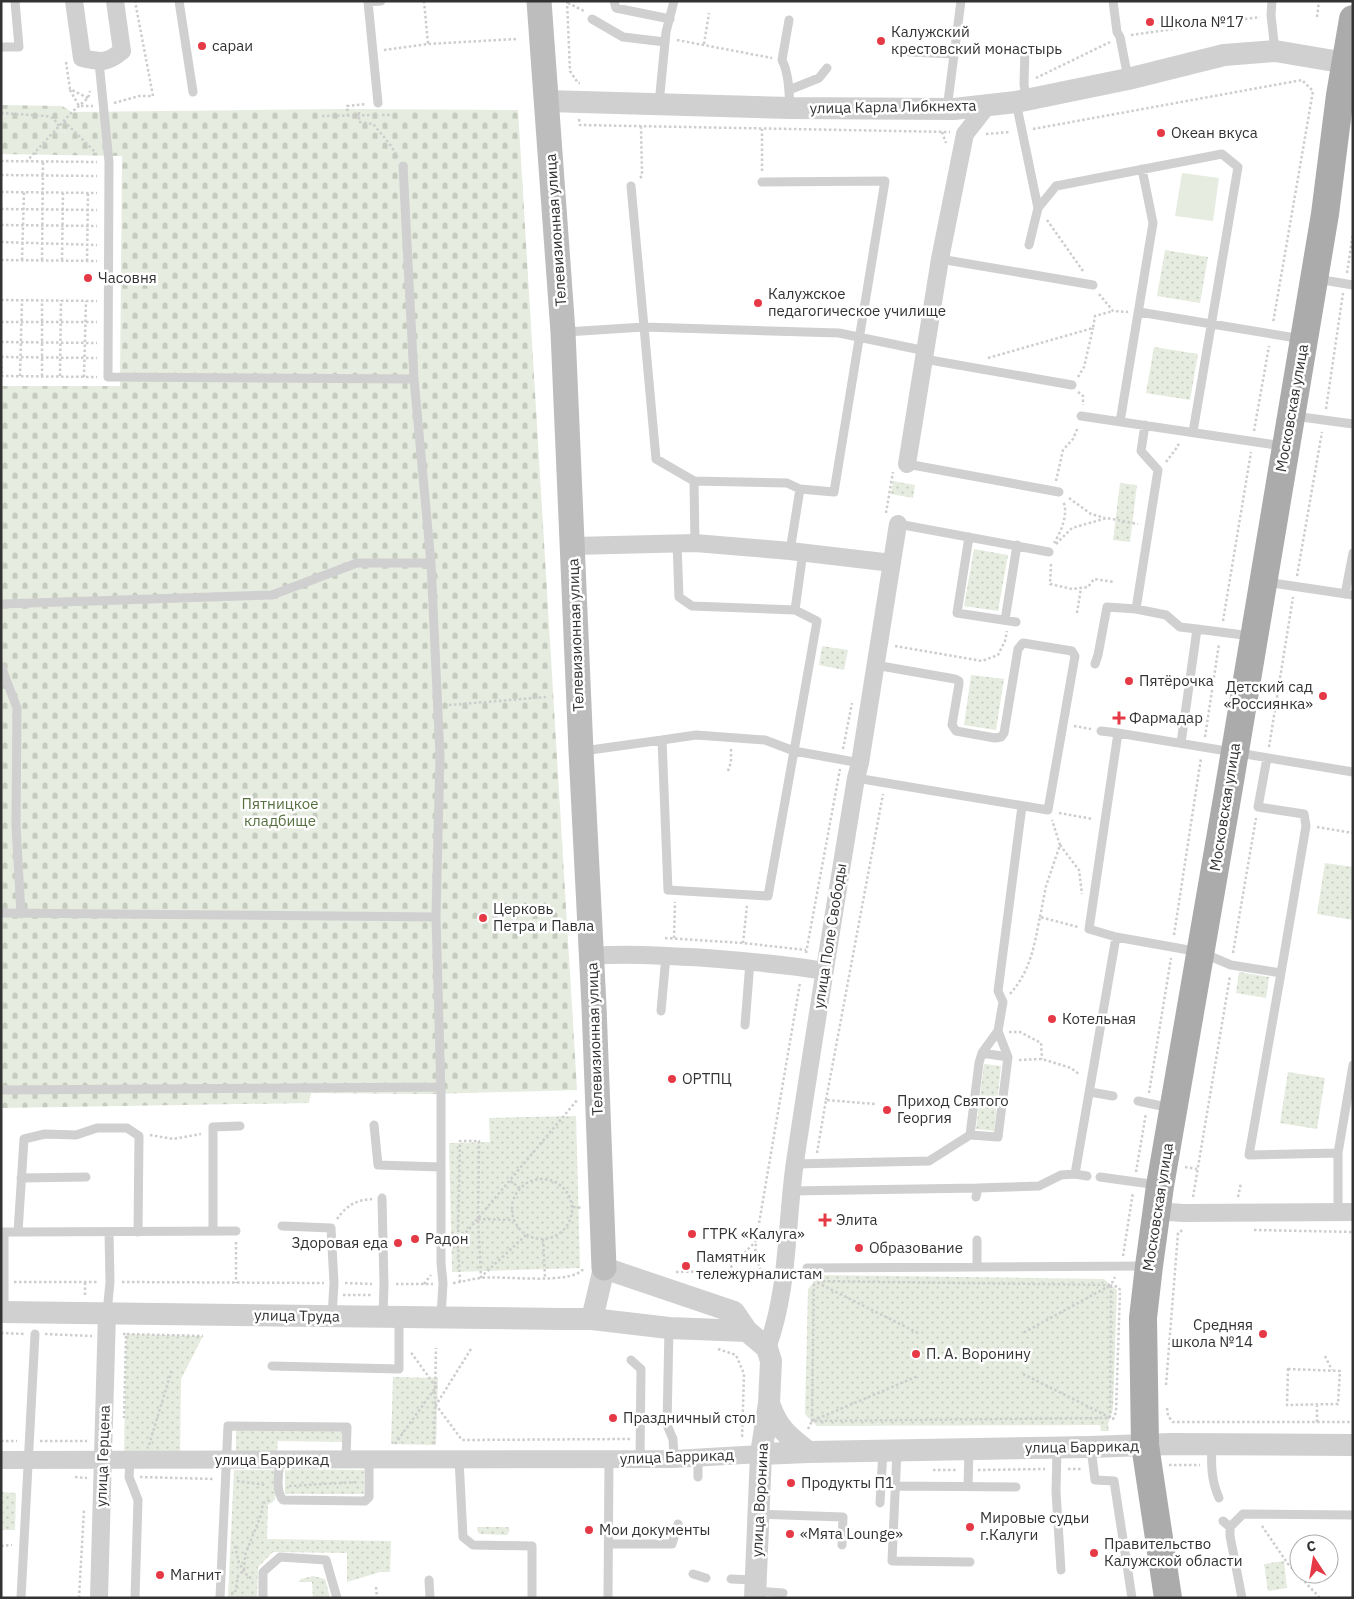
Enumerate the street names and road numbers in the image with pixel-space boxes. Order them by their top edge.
street label: улица Карла Либкнехта [809,96,977,117]
street label: Телевизионная улица [541,153,570,307]
street label: Московская улица [1271,342,1312,473]
street label: Телевизионная улица [563,558,588,712]
street label: Московская улица [1205,741,1244,872]
street label: улица Поле Свободы [809,862,850,1010]
street label: Телевизионная улица [582,962,607,1116]
street label: Московская улица [1138,1141,1177,1272]
street label: улица Труда [254,1305,340,1326]
street label: улица Герцена [91,1405,114,1507]
street label: улица Баррикад [1025,1436,1139,1457]
street label: улица Воронина [747,1442,772,1558]
street label: улица Баррикад [620,1445,734,1468]
street label: улица Баррикад [215,1450,329,1469]

